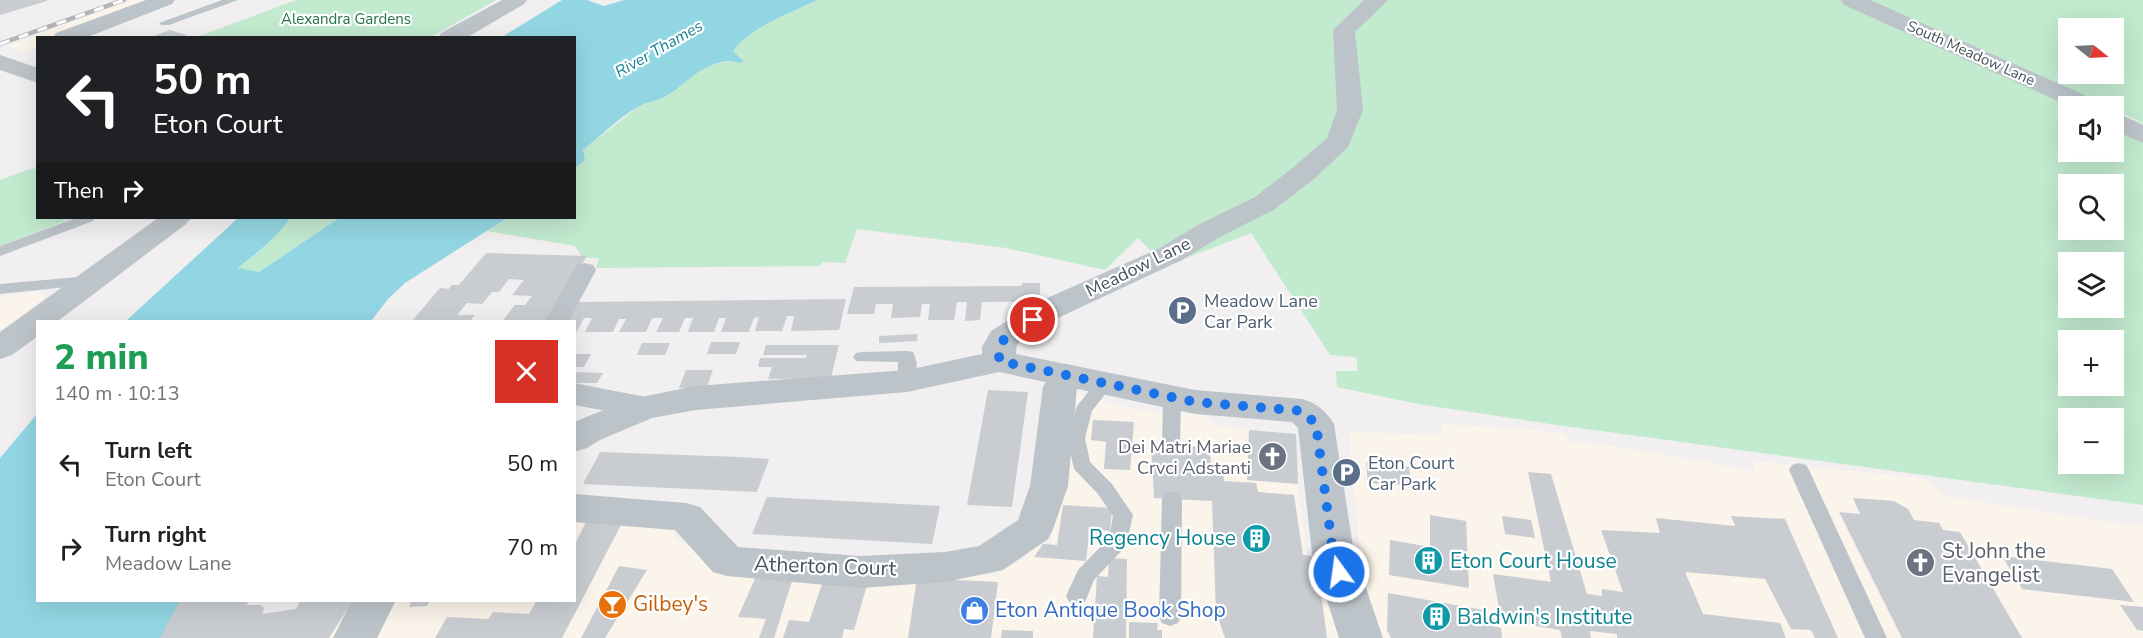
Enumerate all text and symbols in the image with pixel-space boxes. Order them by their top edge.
park label: Alexandra Gardens [281,9,411,29]
water label: River Thames [611,15,707,83]
street label: South Meadow Lane [1904,16,2038,90]
north arrow [2058,18,2124,84]
map controls [2058,18,2124,474]
text: 50 m [153,52,252,109]
icon: left [54,60,132,138]
button: sound [2058,96,2124,162]
text: Eton Court [153,106,282,143]
icon: right [116,174,149,207]
button: search [2058,174,2124,240]
text: Then [54,176,104,206]
street label: Meadow Lane [1082,231,1194,303]
button: layers [2058,252,2124,318]
place label: Meadow Lane Car Park [1204,289,1318,334]
pin [1007,294,1058,345]
parking icon: Meadow Lane Car Park [1167,295,1199,327]
icon: arrive [1016,303,1049,336]
button: + [2058,330,2124,396]
text: 2 min [54,333,149,382]
button: close [495,340,558,403]
text: 140 m · 10:13 [54,380,180,407]
button: − [2058,408,2124,474]
place label: Dei Matri Mariae Crvci Adstanti [1118,435,1251,480]
text: Turn left [105,436,192,466]
church icon: Dei Matri Mariae Crvci Adstanti [1256,441,1288,473]
icon: left [54,448,87,481]
text: 50 m [507,449,558,479]
place label: Eton Court Car Park [1368,451,1455,496]
parking icon: Eton Court Car Park [1331,457,1363,489]
text: Eton Court [105,466,201,493]
text: Turn right [105,520,206,550]
building icon: Regency House [1241,522,1273,554]
place label: Regency House [1089,524,1236,552]
icon: right [54,532,87,565]
text: 70 m [507,533,558,563]
place label: St John the Evangelist [1942,537,2046,589]
position arrow [1307,540,1371,604]
building icon: Eton Court House [1413,545,1445,577]
place label: Eton Court House [1450,547,1617,575]
church icon: St John the Evangelist [1905,547,1937,579]
text: Meadow Lane [105,550,231,577]
street label: Atherton Court [754,550,897,582]
bar icon: Gilbey's [596,588,628,620]
place label: Gilbey's [633,590,708,618]
shop icon: Eton Antique Book Shop [958,594,990,626]
place label: Eton Antique Book Shop [995,596,1226,624]
building icon: Baldwin's Institute [1420,601,1452,633]
place label: Baldwin's Institute [1457,603,1632,631]

